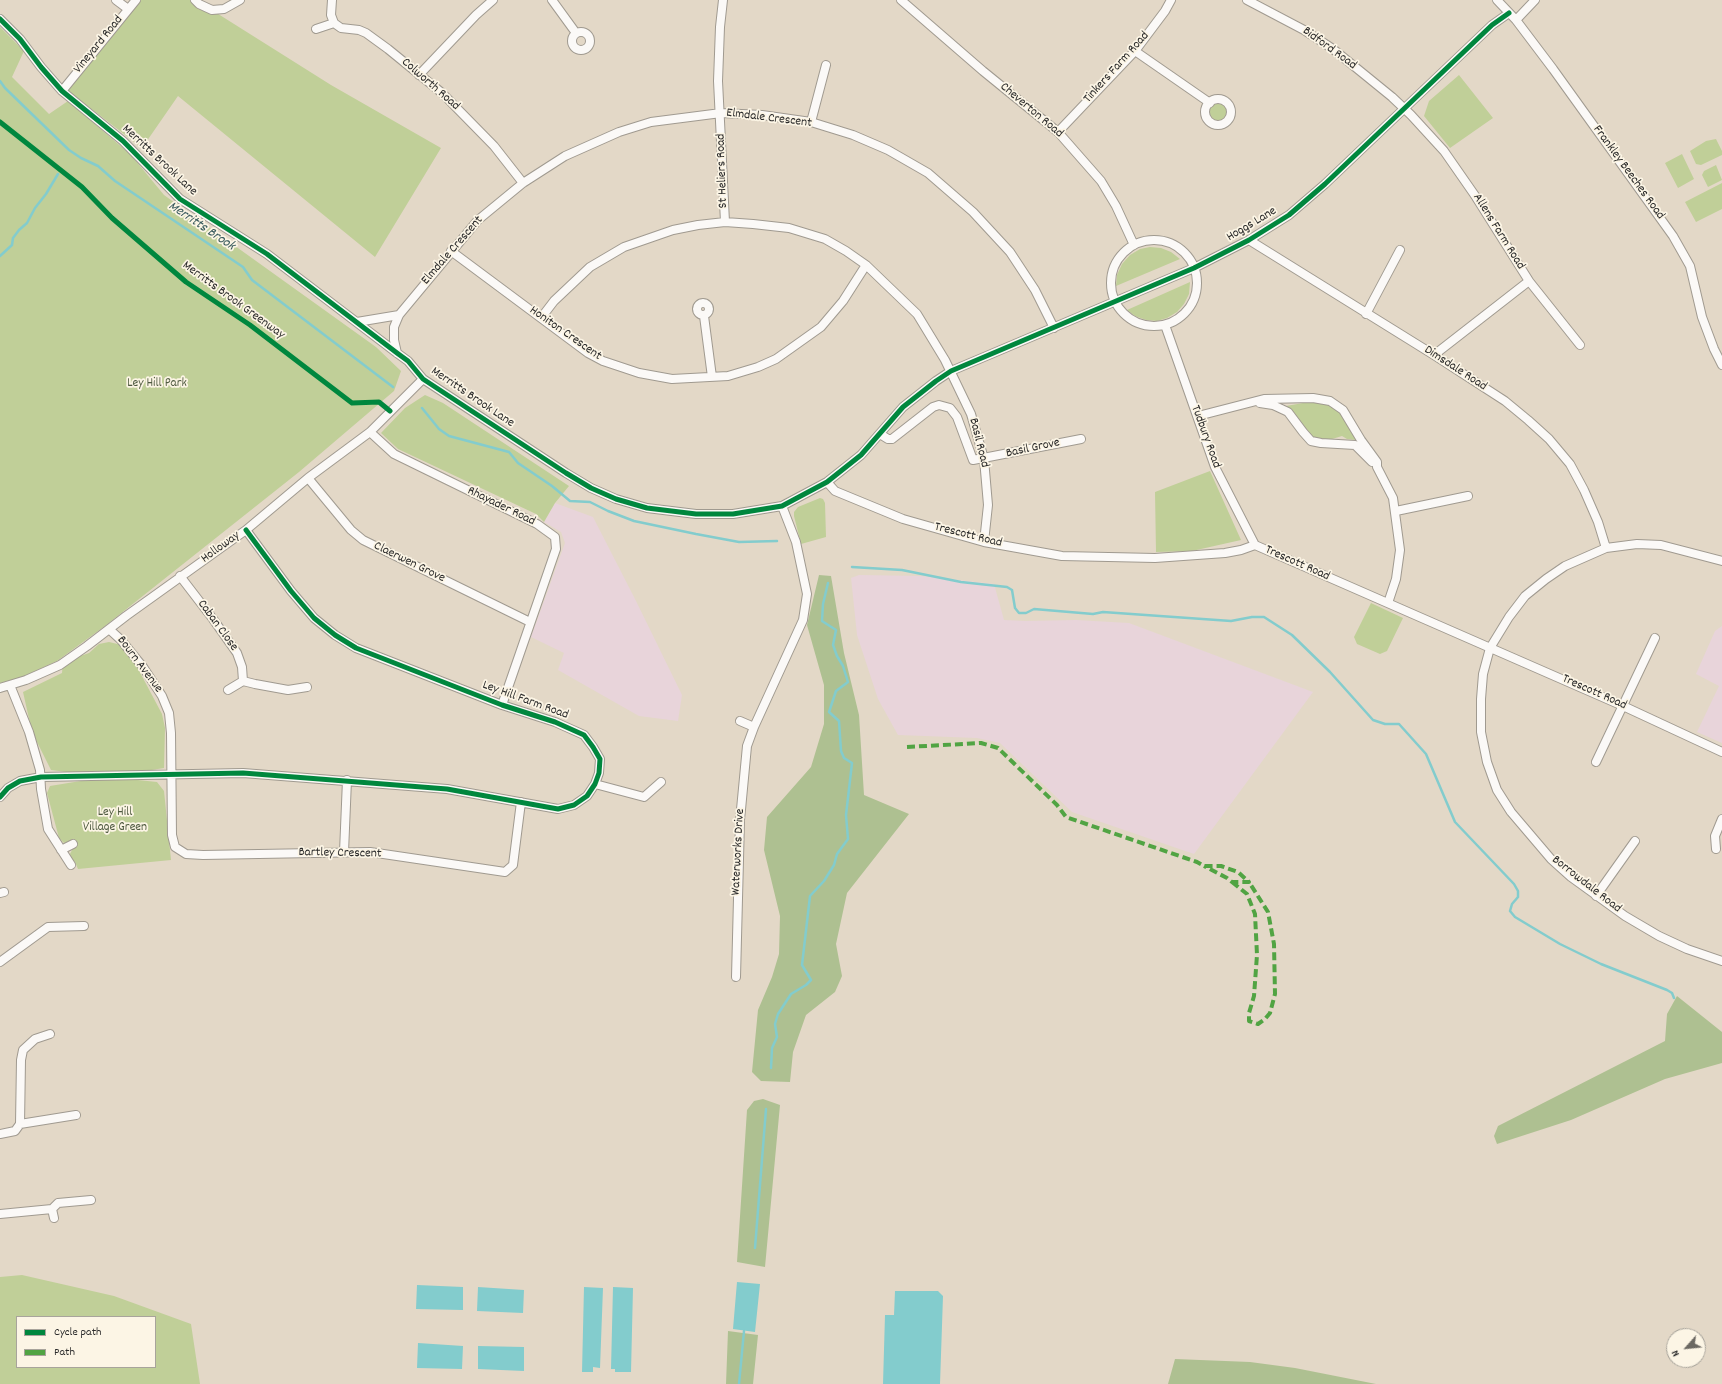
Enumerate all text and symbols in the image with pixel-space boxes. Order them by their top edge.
street label: Vineyard Road [71,13,127,77]
street label: Bidford Road [1299,24,1359,74]
street label: Tinkers Farm Road [1081,29,1153,107]
street label: Colworth Road [398,55,462,115]
street label: Cheverton Road [996,80,1066,142]
street label: Elmdale Crescent [725,106,813,132]
street label: Merritts Brook Lane [118,122,200,200]
street label: Frankley Beeches Road [1589,123,1667,223]
street label: St Heliers Road [714,133,732,209]
street label: Allens Farm Road [1468,191,1528,273]
water label: Merritts Brook [164,199,238,255]
street label: Hoggs Lane [1224,204,1280,246]
street label: Elmdale Crescent [419,213,487,289]
street label: Merritts Brook Greenway [179,259,287,343]
street label: Honiton Crescent [526,303,604,365]
street label: Dimsdale Road [1421,343,1489,395]
street label: Merritts Brook Lane [427,364,517,432]
park label: Ley Hill Park [127,376,187,392]
street label: Tudbury Road [1186,404,1224,470]
street label: Basil Road [964,417,992,469]
street label: Basil Grove [1005,436,1061,462]
street label: Rhayader Road [464,484,538,530]
street label: Trescott Road [933,520,1003,552]
street label: Holloway [199,529,243,567]
street label: Claerwen Grove [371,539,447,587]
street label: Trescott Road [1262,543,1332,585]
street label: Caban Close [193,597,241,655]
street label: Bourn Avenue [113,634,165,696]
street label: Trescott Road [1559,672,1629,714]
street label: Ley Hill Farm Road [480,678,570,724]
park label: Ley Hill Village Green [83,805,147,836]
street label: Waterworks Drive [729,808,749,896]
street label: Bartley Crescent [298,845,382,863]
street label: Borrowdale Road [1548,853,1624,917]
legend [16,1316,156,1368]
text: Cycle path [54,1324,102,1341]
north arrow [1666,1328,1706,1368]
text: Path [54,1344,75,1361]
text: N [1668,1347,1685,1359]

